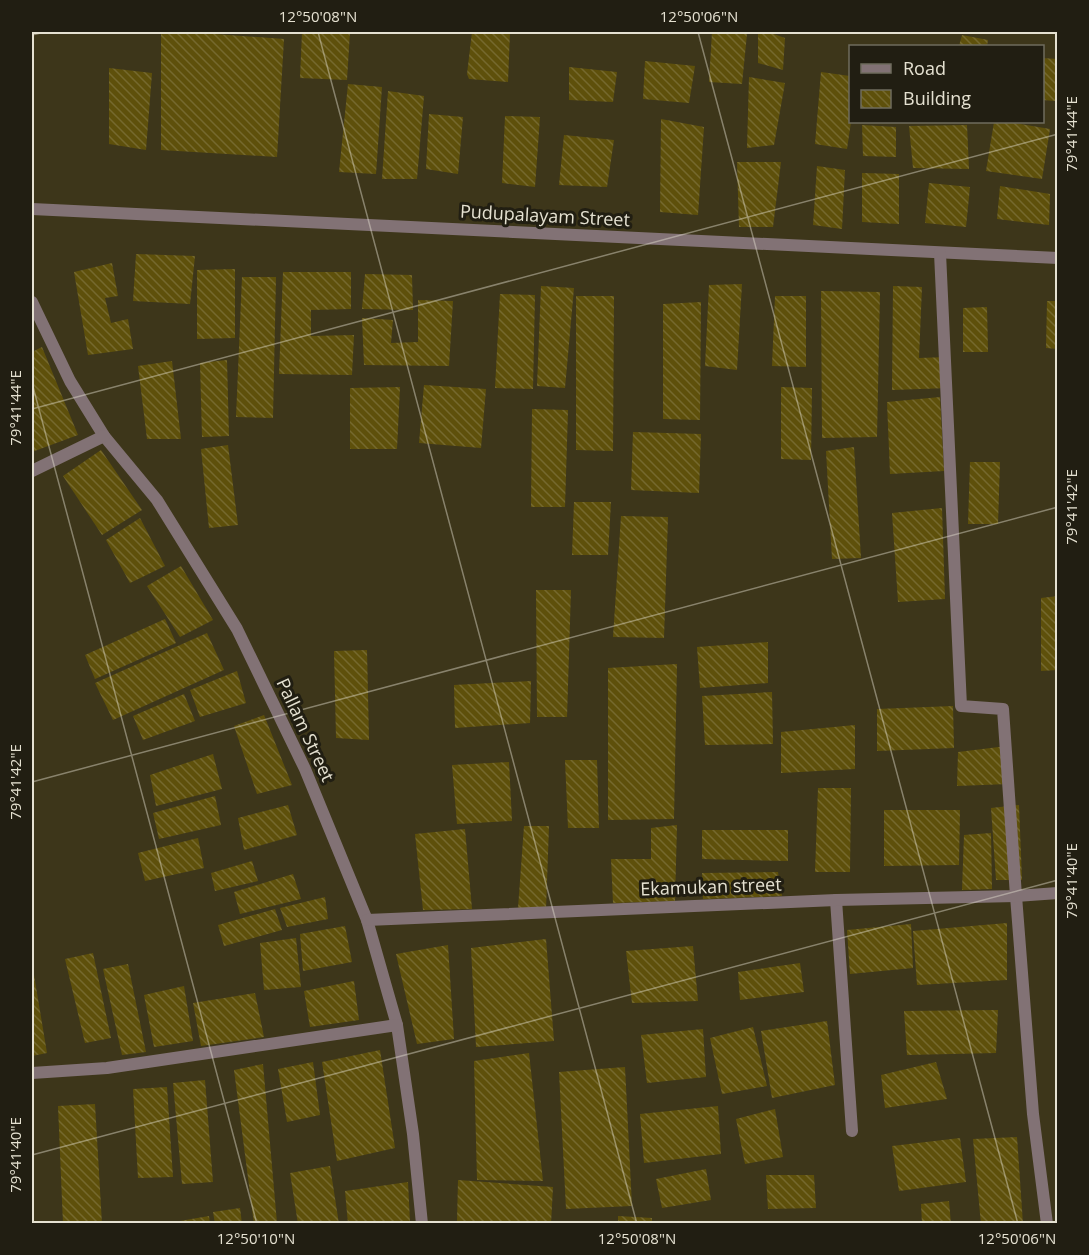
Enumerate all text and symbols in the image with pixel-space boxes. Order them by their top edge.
text: 12°50'08"N [279,6,357,26]
text: 12°50'06"N [660,6,738,26]
legend [849,45,1044,123]
text: Road [903,56,946,80]
text: Building [903,86,971,110]
text: 79°41'44"E [1061,96,1081,172]
street label: Pudupalayam Street [459,199,631,231]
text: 79°41'44"E [5,370,25,446]
text: 79°41'42"E [1061,469,1081,545]
street label: Pallam Street [271,674,340,785]
text: 79°41'42"E [5,744,25,820]
text: 79°41'40"E [1061,843,1081,919]
street label: Ekamukan street [640,872,782,900]
text: 79°41'40"E [5,1117,25,1193]
text: 12°50'10"N [217,1228,295,1248]
text: 12°50'08"N [598,1228,676,1248]
text: 12°50'06"N [978,1228,1056,1248]

